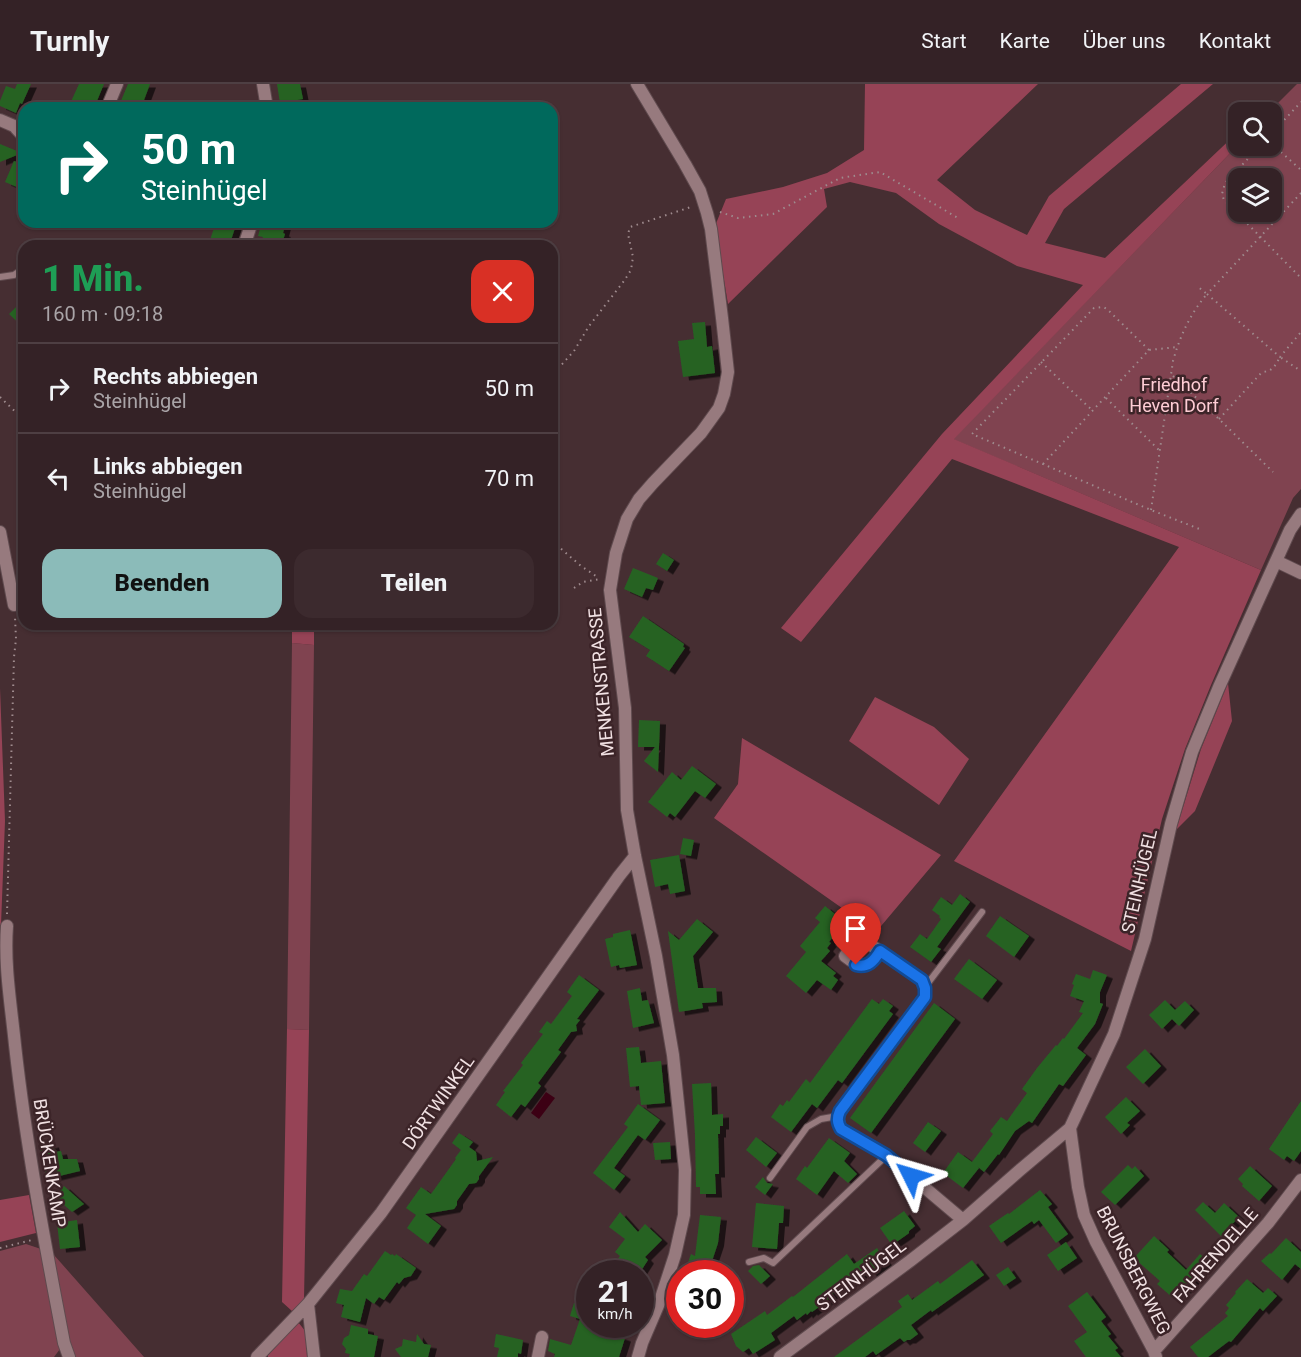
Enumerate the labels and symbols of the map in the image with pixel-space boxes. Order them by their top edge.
park label: Friedhof Heven Dorf [1129,374,1219,416]
street label: MENKENSTRASSE [584,607,618,757]
street label: STEINHÜGEL [1117,827,1161,935]
pin [830,903,881,965]
street label: DÖRTWINKEL [398,1051,478,1153]
street label: BRÜCKENKAMP [29,1097,71,1229]
position arrow [879,1144,943,1208]
street label: BRUNSBERGWEG [1093,1203,1175,1337]
street label: FAHRENDELLE [1168,1203,1262,1307]
street label: STEINHÜGEL [812,1235,910,1315]
speed limit sign: 30 [666,1260,744,1338]

